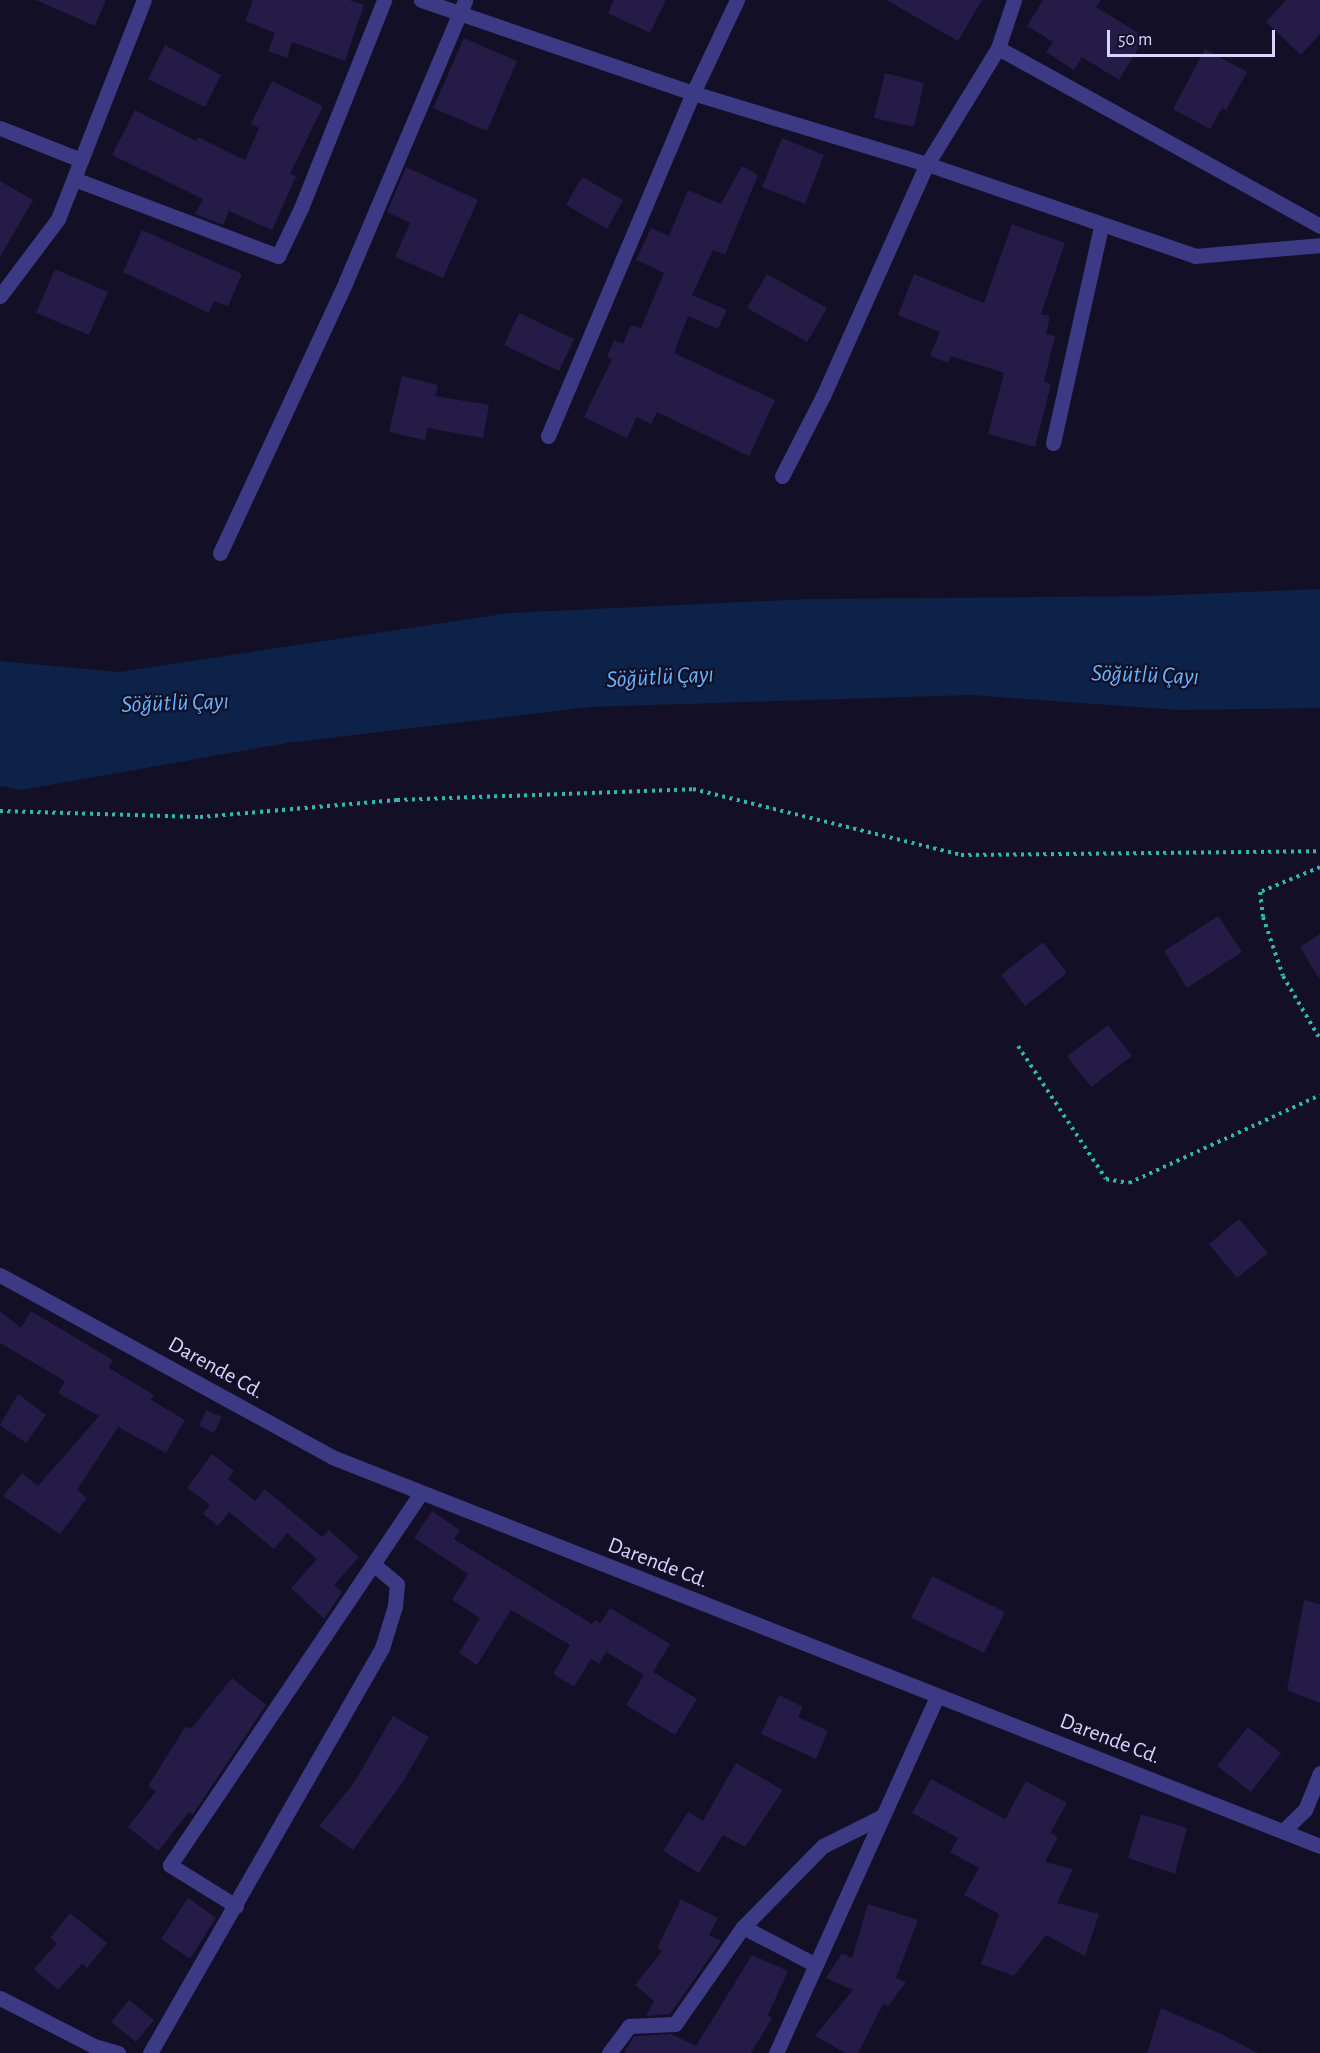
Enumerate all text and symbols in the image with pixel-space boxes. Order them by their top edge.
scale bar [1110,18,1278,56]
text: 50 m [1118,31,1152,49]
water label: Söğütlü Çayı [1091,660,1199,692]
water label: Söğütlü Çayı [606,661,714,695]
water label: Söğütlü Çayı [121,688,229,720]
street label: Darende Cd. [164,1331,268,1405]
street label: Darende Cd. [604,1532,712,1594]
street label: Darende Cd. [1056,1708,1164,1770]

